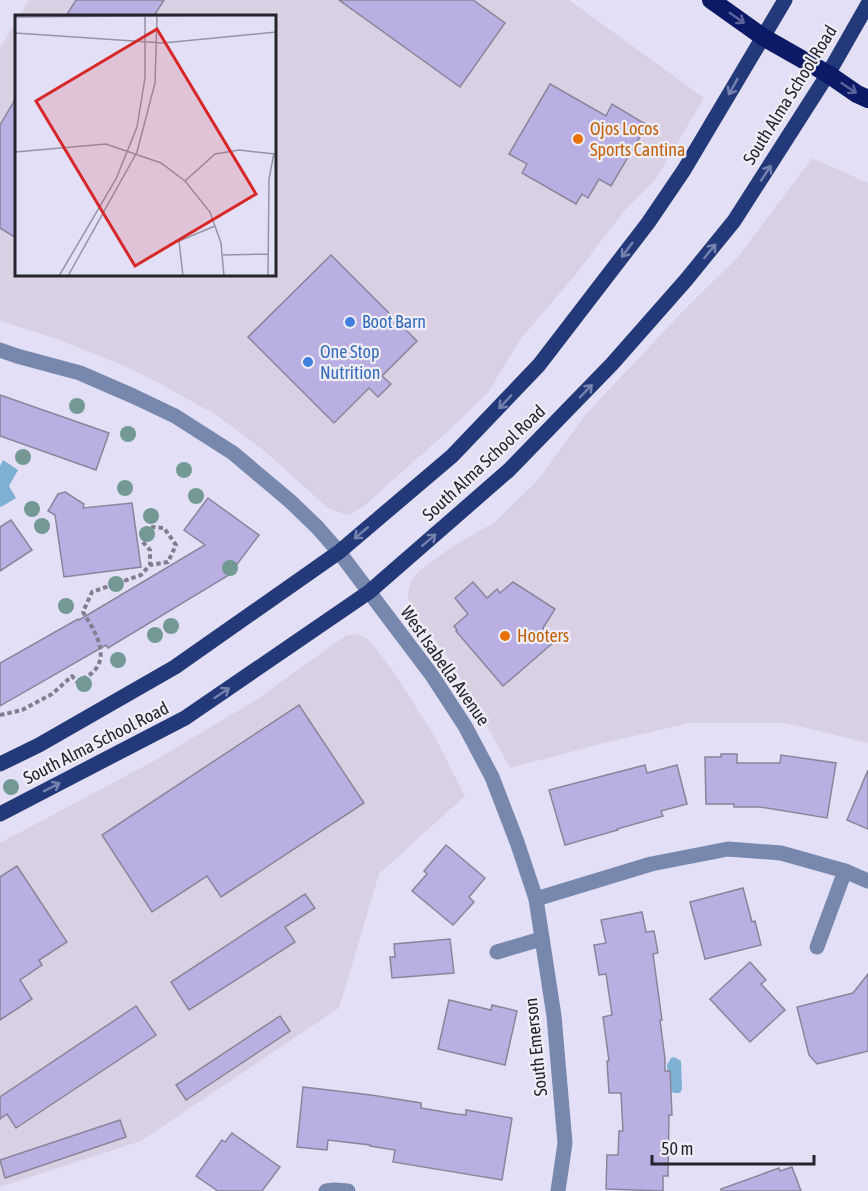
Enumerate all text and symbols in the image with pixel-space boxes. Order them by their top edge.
one-way arrow [728,12,745,24]
inset map [15,15,276,276]
street label: South Alma School Road [738,21,841,168]
one-way arrow [727,78,739,95]
one-way arrow [841,82,857,94]
place label: Ojos Locos Sports Cantina [590,118,685,160]
marker: Ojos Locos Sports Cantina [571,132,585,146]
one-way arrow [760,164,773,181]
one-way arrow [621,242,634,258]
one-way arrow [704,243,717,259]
place label: Boot Barn [362,311,426,332]
marker: Boot Barn [343,315,357,329]
place label: One Stop Nutrition [320,341,380,383]
marker: One Stop Nutrition [301,355,315,369]
one-way arrow [579,384,593,399]
one-way arrow [497,394,512,409]
street label: South Alma School Road [418,400,549,525]
one-way arrow [353,527,369,540]
one-way arrow [421,533,437,546]
street label: West Isabella Avenue [396,602,494,729]
place label: Hooters [517,625,569,646]
marker: Hooters [498,629,512,643]
one-way arrow [213,687,230,699]
street label: South Alma School Road [20,697,172,788]
one-way arrow [43,781,60,793]
street label: South Emerson [520,997,551,1097]
scale bar [652,1128,814,1166]
text: 50 m [661,1138,693,1159]

